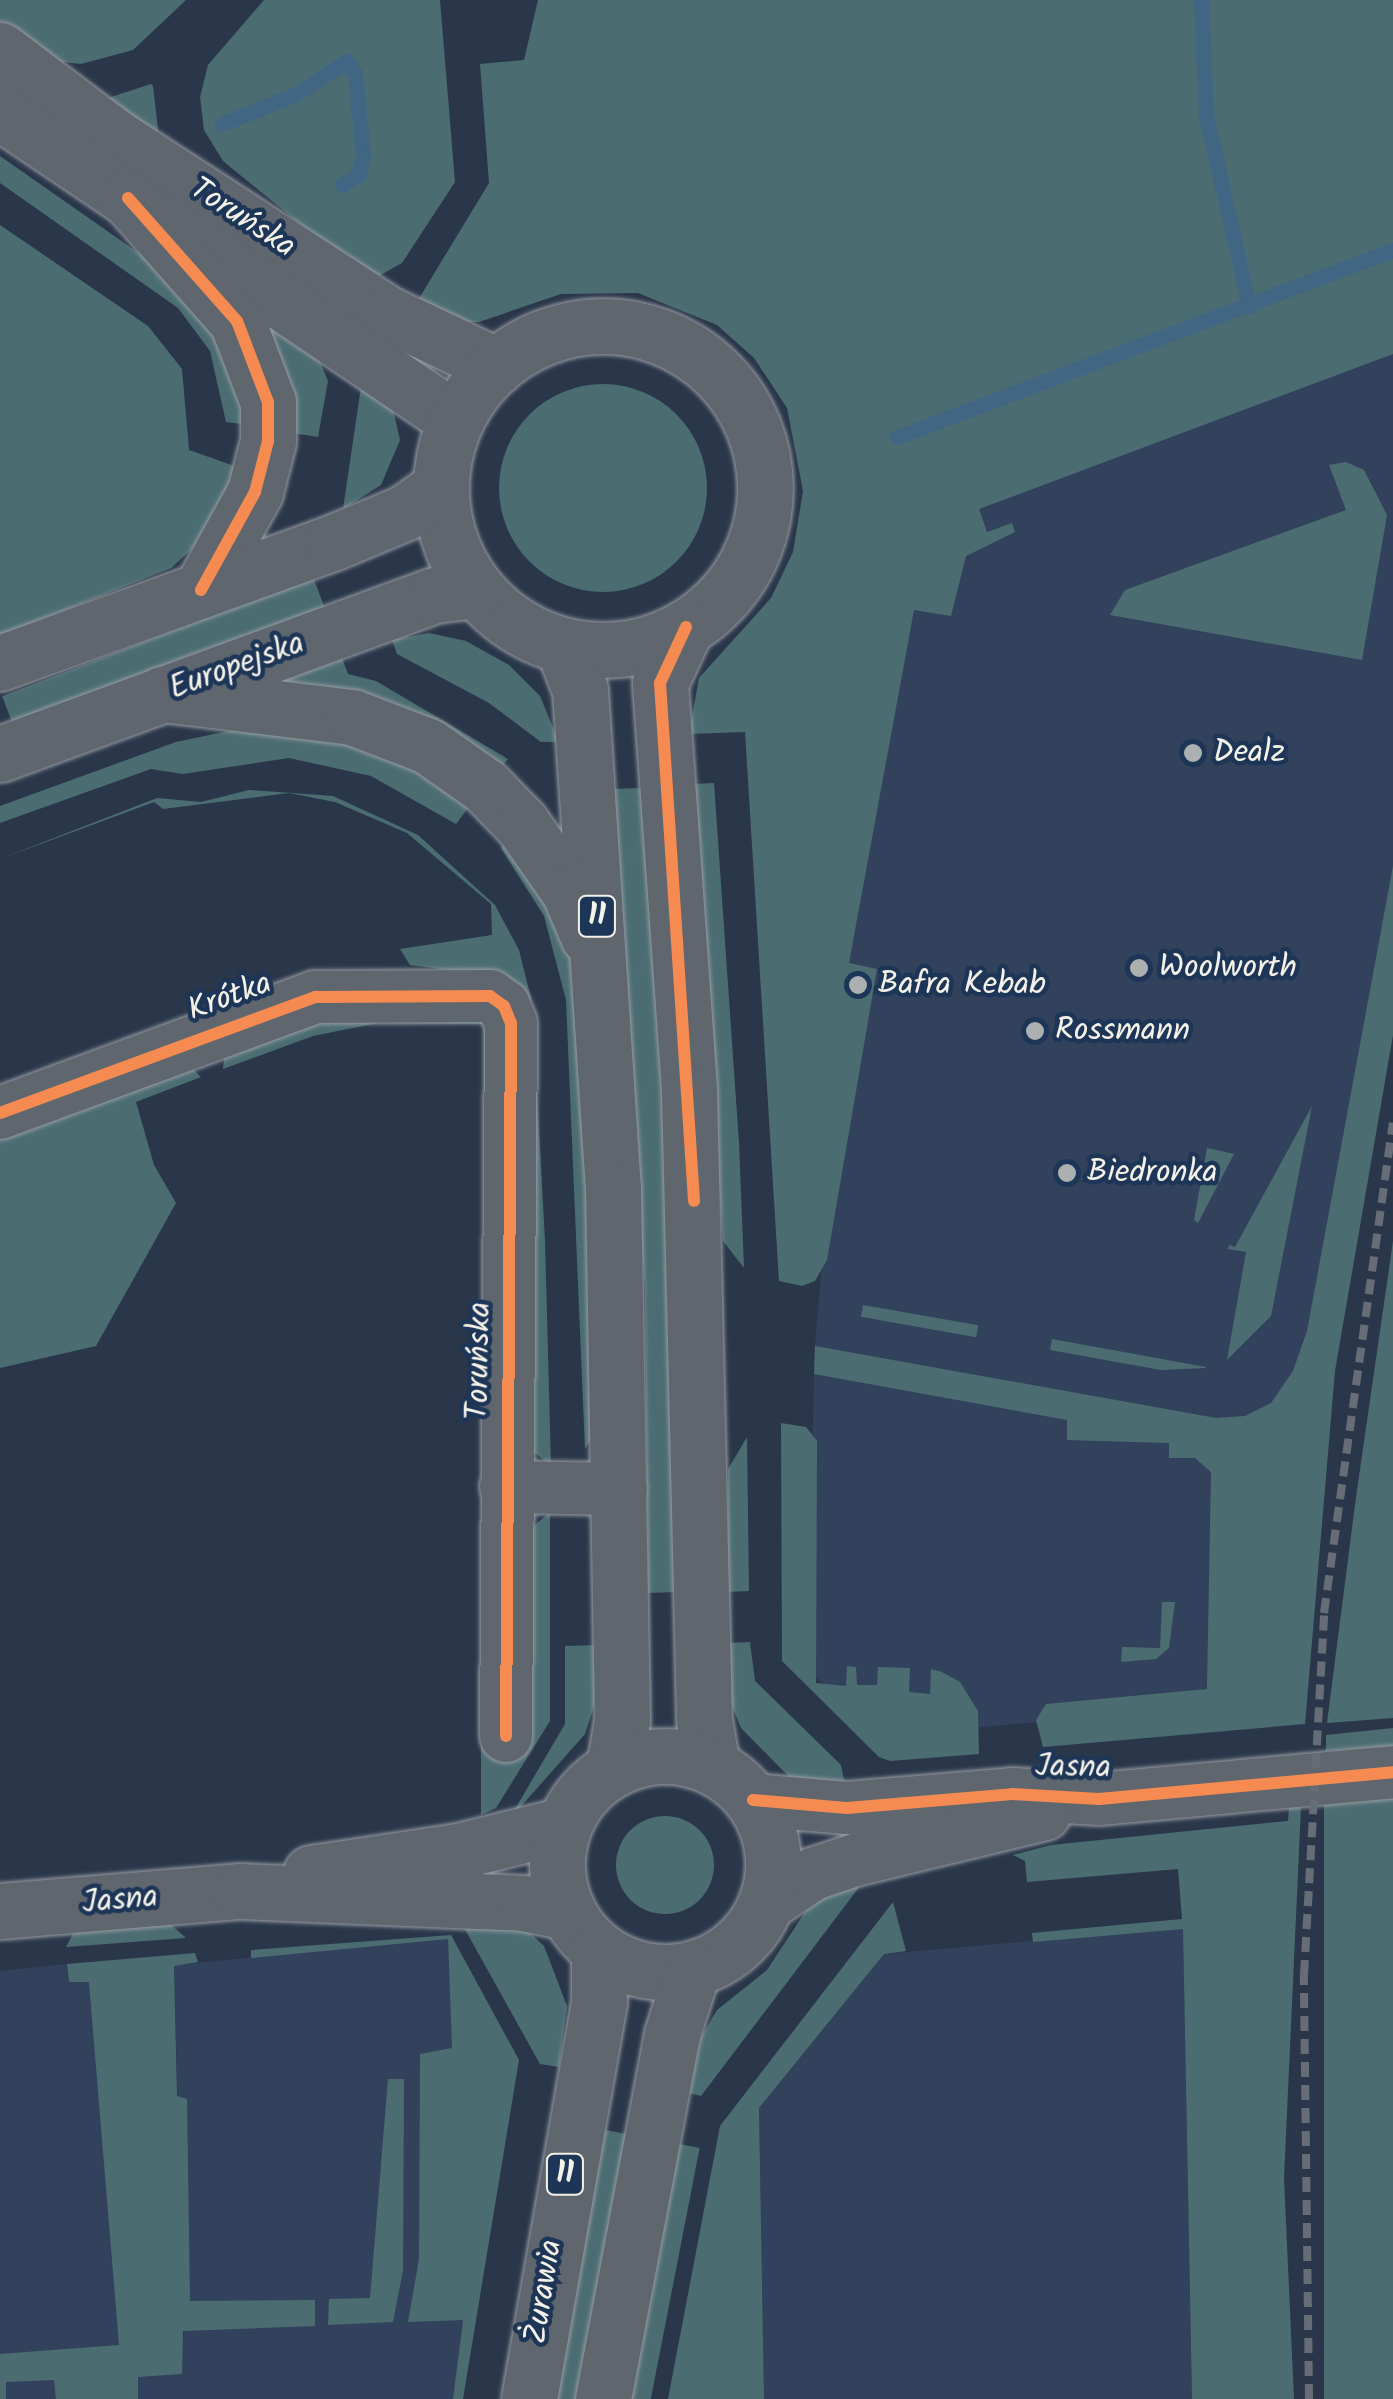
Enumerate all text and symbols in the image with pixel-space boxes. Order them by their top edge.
street label: Toruńska [182,171,302,267]
street label: Europejska [164,625,310,709]
place label: Dealz [1213,734,1285,772]
marker: Dealz [1182,742,1204,764]
road number: 11 [577,891,617,941]
place label: Woolworth [1159,949,1297,987]
marker: Woolworth [1128,957,1150,979]
street label: Krótka [183,965,277,1031]
place label: Bafra Kebab [878,966,1046,1004]
marker: Bafra Kebab [847,974,869,996]
place label: Rossmann [1055,1012,1190,1050]
marker: Rossmann [1024,1020,1046,1042]
place label: Biedronka [1087,1154,1218,1192]
marker: Biedronka [1056,1162,1078,1184]
street label: Toruńska [460,1302,500,1420]
street label: Jasna [1035,1748,1111,1788]
street label: Jasna [81,1879,159,1923]
road number: 11 [545,2149,585,2199]
street label: Żurawia [518,2237,572,2347]

